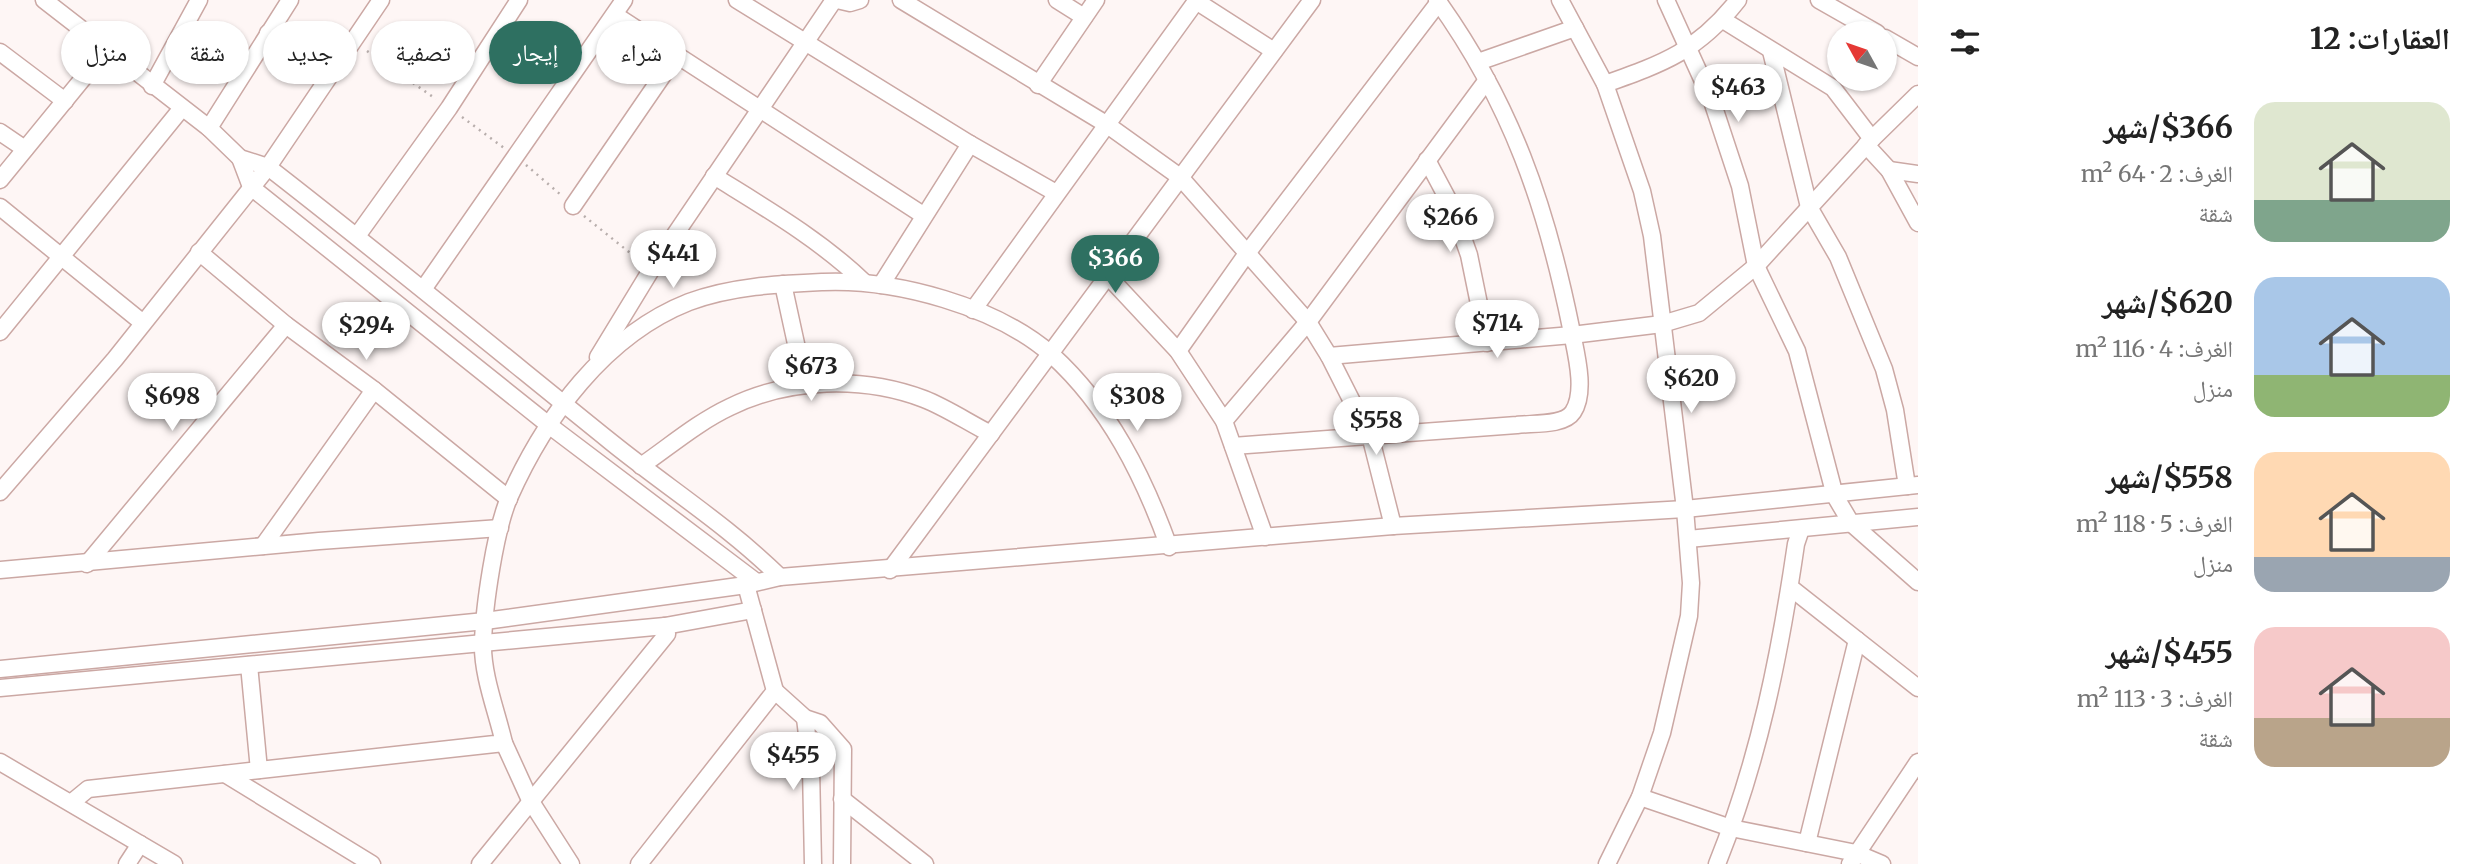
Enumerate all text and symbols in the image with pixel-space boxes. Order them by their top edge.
text: العقارات: 12 [2310,19,2450,57]
chip: منزل [61,21,151,84]
chip: شقة [165,21,249,84]
chip: جديد [263,21,357,84]
chip: تصفية [371,21,475,84]
chip: إيجار [489,21,582,84]
chip: شراء [596,21,686,84]
north arrow [1827,21,1897,91]
map controls [1827,21,1897,91]
icon: filters [1946,23,1984,61]
pin: $463 [1697,64,1779,124]
text: $463 [1710,72,1766,101]
text: $366/شهر [2103,108,2233,146]
icon: home [2310,130,2394,214]
text: الغرف: 2 · 64 m² [2081,159,2233,188]
pin: $266 [1409,194,1491,254]
text: شقة [2199,199,2233,228]
text: $266 [1422,202,1478,231]
pin: $441 [632,230,714,290]
pin: $366 [1074,236,1156,295]
text: $441 [646,238,700,267]
text: $366 [1087,243,1143,272]
text: $620/شهر [2102,283,2233,321]
pin: $714 [1456,300,1538,360]
pin: $294 [325,302,407,362]
icon: home [2310,305,2394,389]
text: $714 [1471,308,1523,337]
text: $294 [338,310,394,339]
text: الغرف: 4 · 116 m² [2075,334,2233,363]
pin: $673 [770,344,852,403]
text: $673 [784,351,838,380]
pin: $620 [1650,356,1732,415]
text: $620 [1663,363,1719,392]
pin: $698 [131,374,213,433]
pin: $308 [1096,374,1178,433]
text: منزل [2193,374,2233,403]
text: $698 [144,381,200,410]
text: $308 [1109,381,1165,410]
pin: $558 [1335,398,1417,457]
text: $558 [1349,405,1403,434]
text: $558/شهر [2106,458,2233,496]
icon: home [2310,480,2394,564]
text: الغرف: 5 · 118 m² [2076,509,2233,538]
text: منزل [2193,549,2233,578]
text: $455/شهر [2106,633,2233,671]
icon: home [2310,655,2394,739]
text: الغرف: 3 · 113 m² [2077,684,2233,713]
text: شقة [2199,724,2233,753]
pin: $455 [752,732,834,792]
text: $455 [766,740,820,769]

